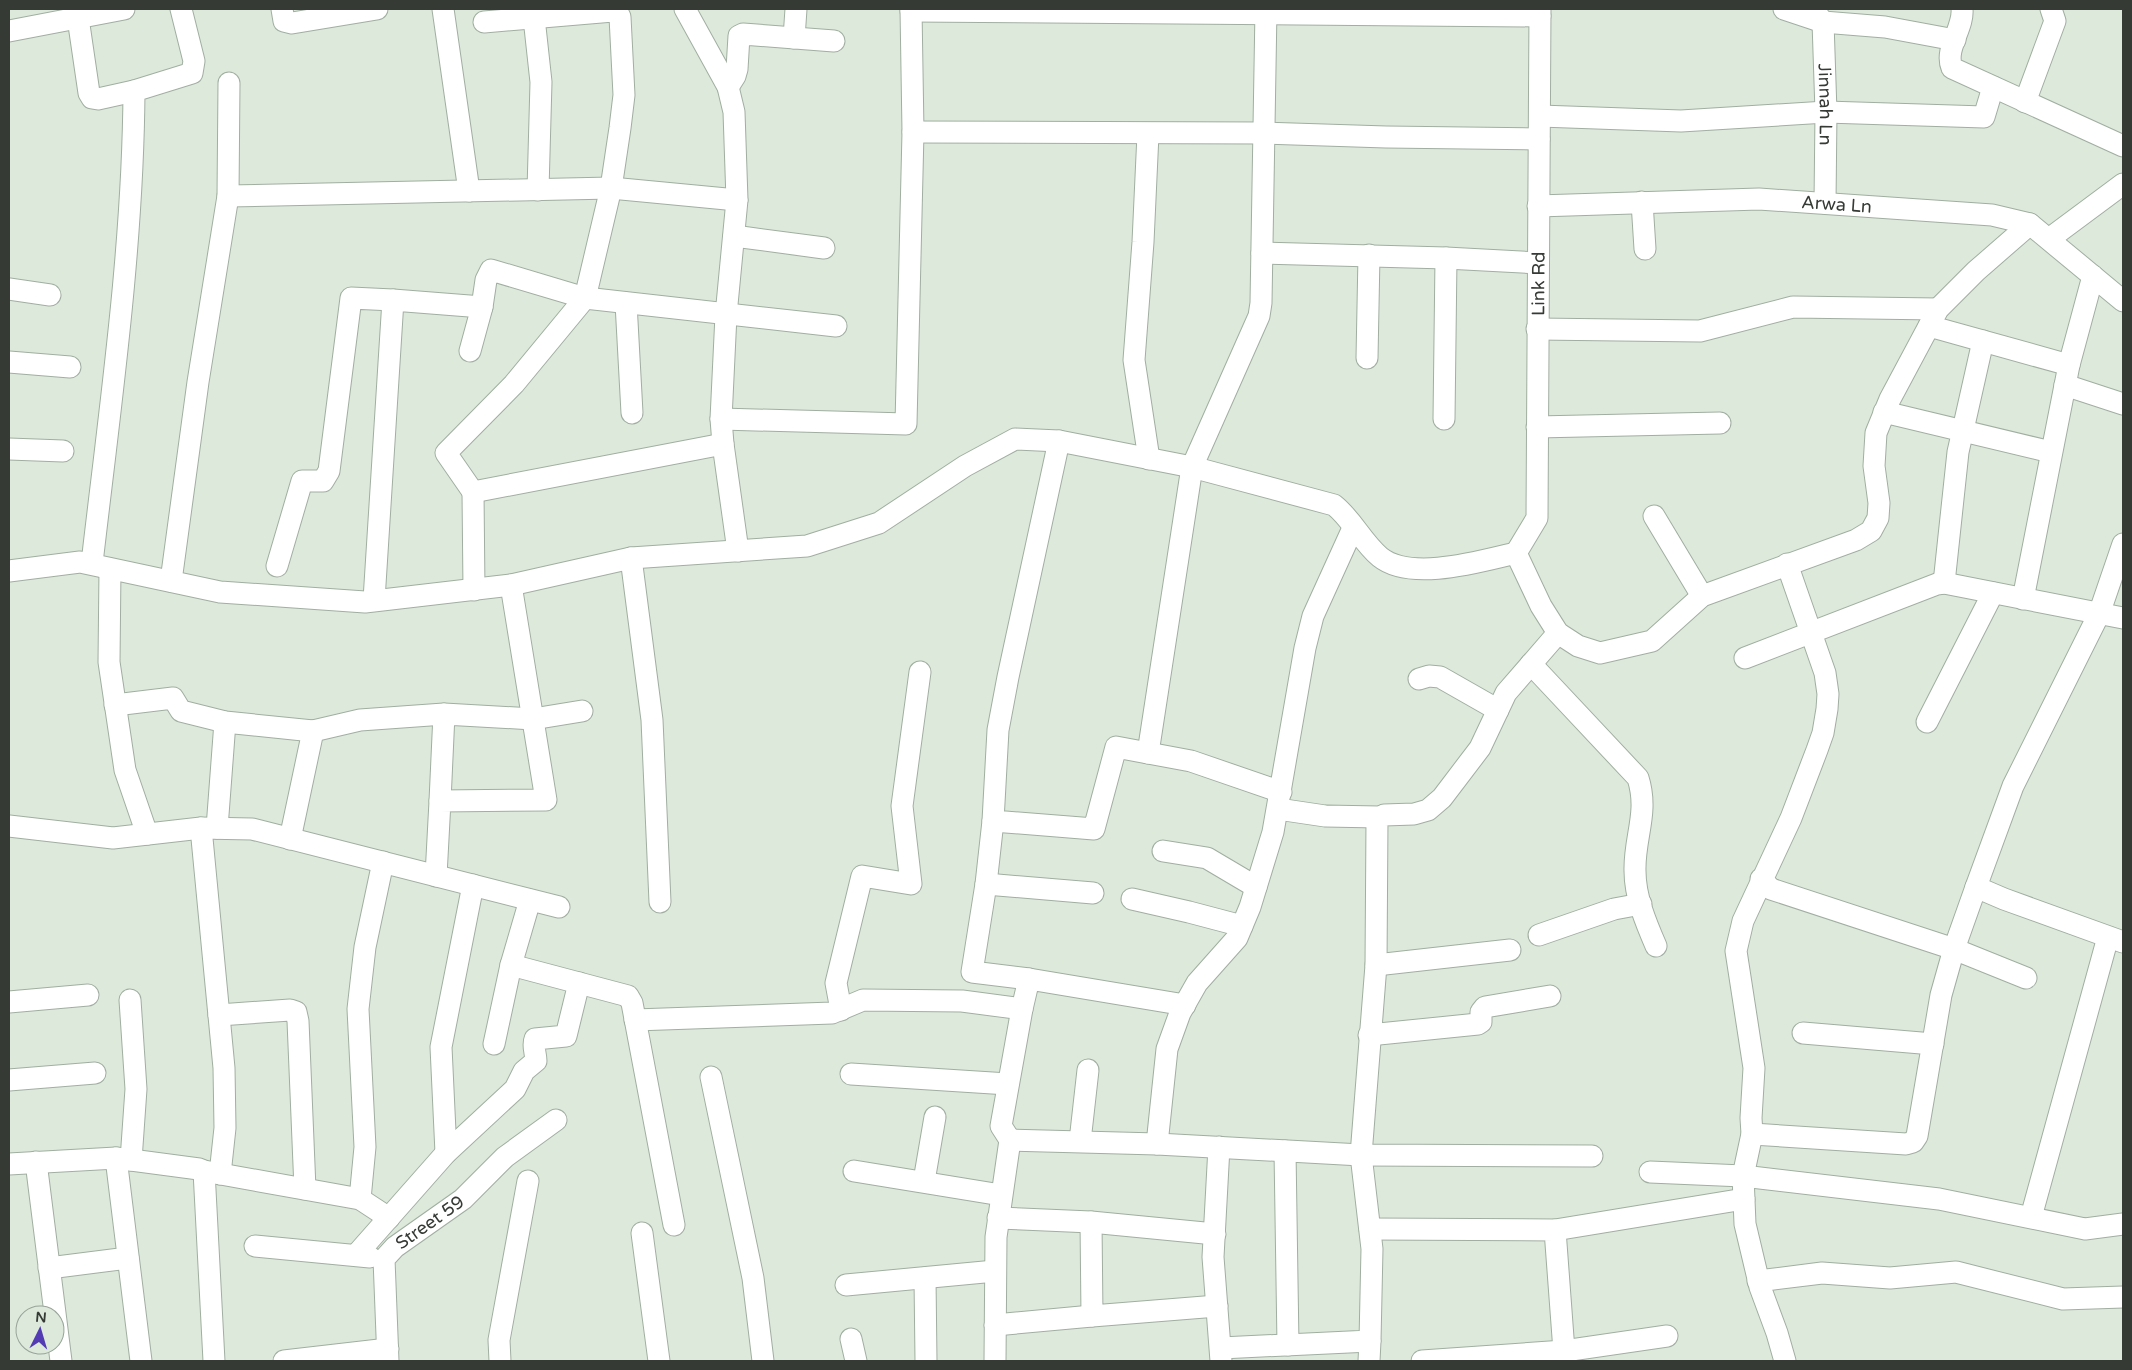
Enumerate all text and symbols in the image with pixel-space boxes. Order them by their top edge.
street label: Jinnah Ln [1813,63,1837,146]
street label: Arwa Ln [1801,191,1873,218]
street label: Link Rd [1527,251,1550,316]
street label: Street 59 [391,1191,468,1254]
north arrow [15,1305,65,1355]
text: N [35,1309,47,1327]

